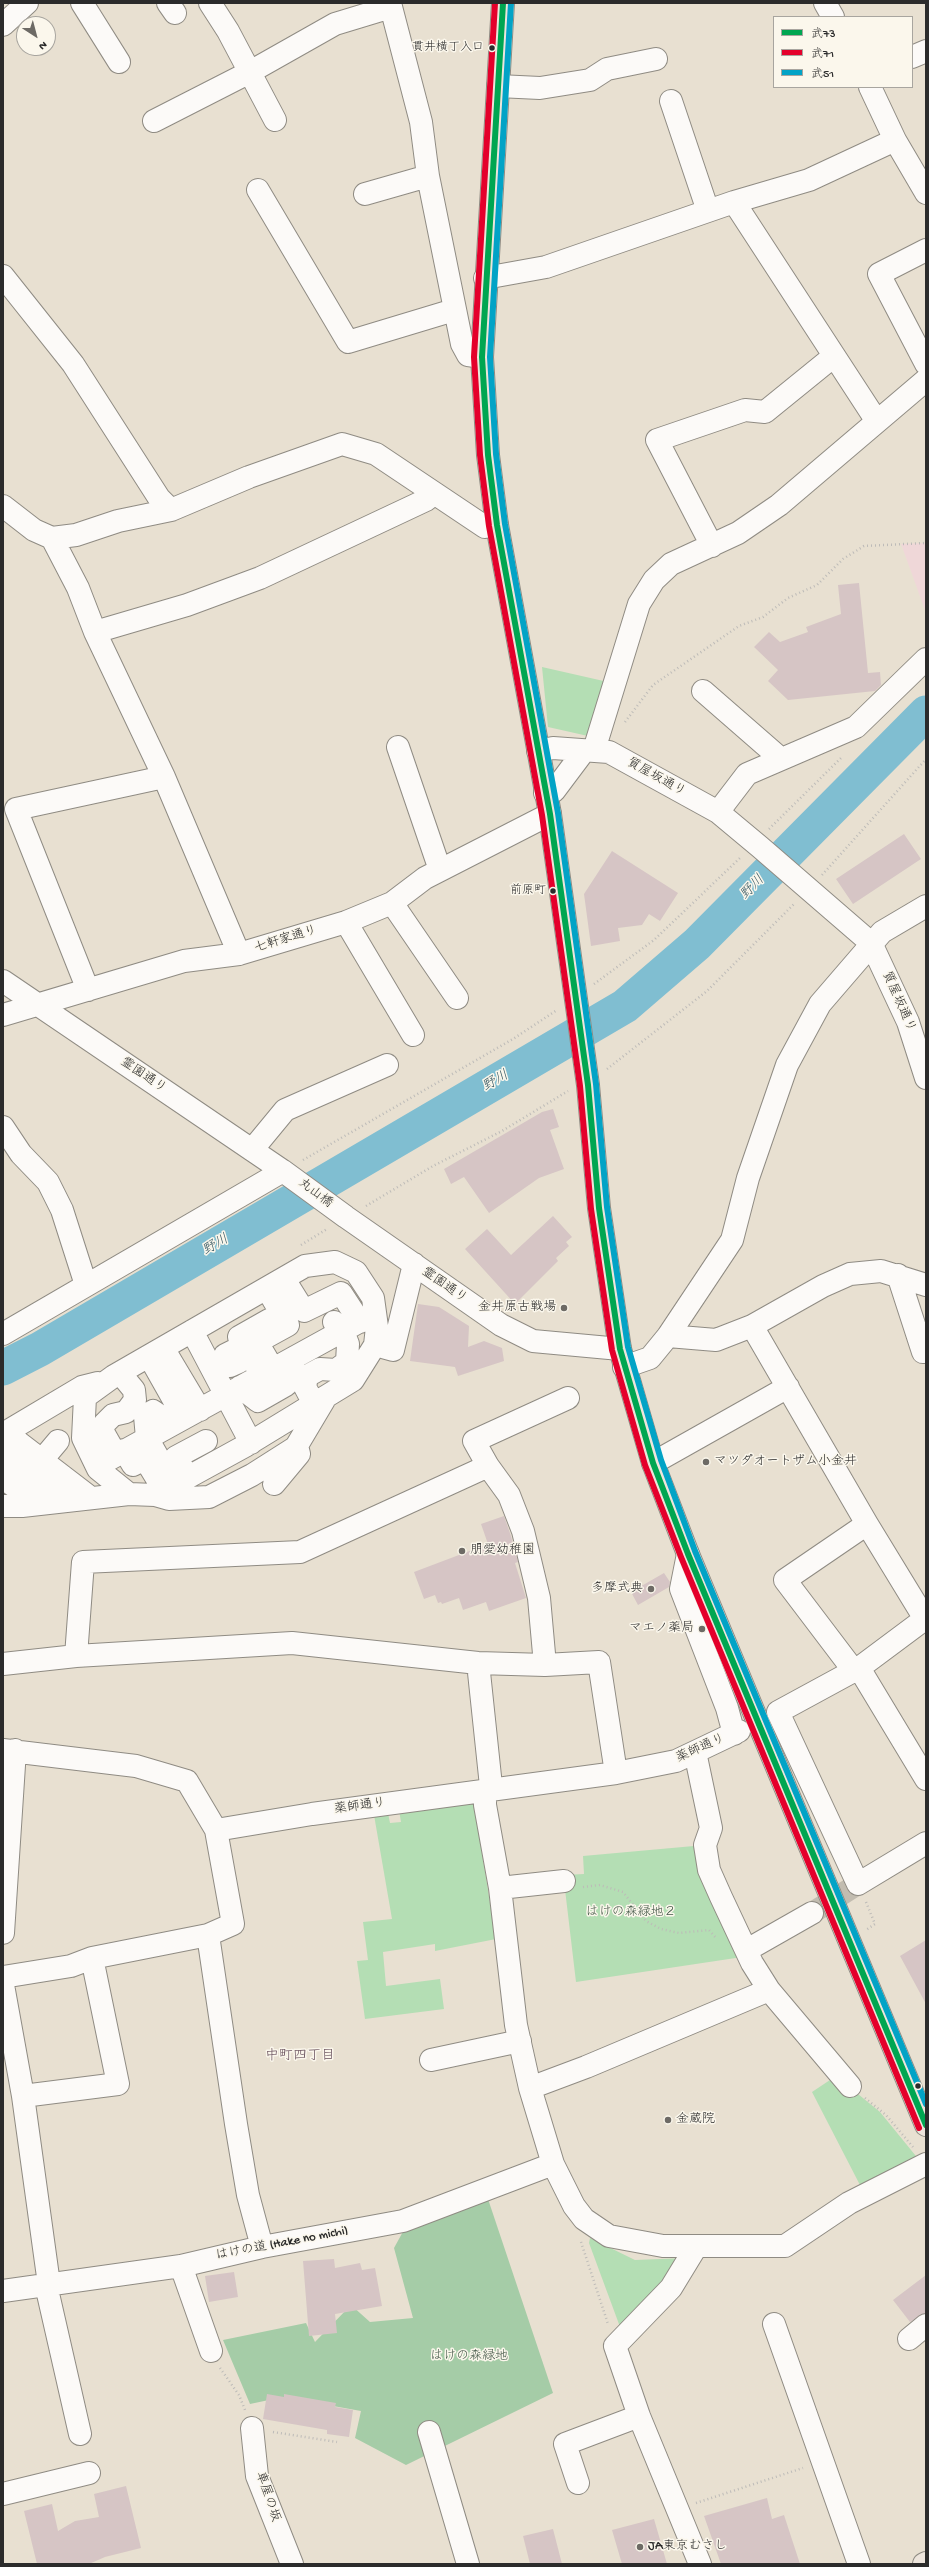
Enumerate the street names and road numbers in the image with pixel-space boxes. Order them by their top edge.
street label: 質屋坂通り [624,755,688,801]
street label: 七軒家通り [253,923,319,957]
street label: 質屋坂通り [878,969,918,1035]
street label: 霊園通り [117,1055,169,1097]
street label: 丸山橋 [295,1176,335,1212]
street label: 霊園通り [418,1265,470,1307]
street label: 薬師通り [674,1731,728,1767]
street label: 薬師通り [333,1796,387,1818]
street label: はけの道 (Hake no michi) [214,2223,350,2265]
street label: 車屋の坂 [251,2470,283,2524]

